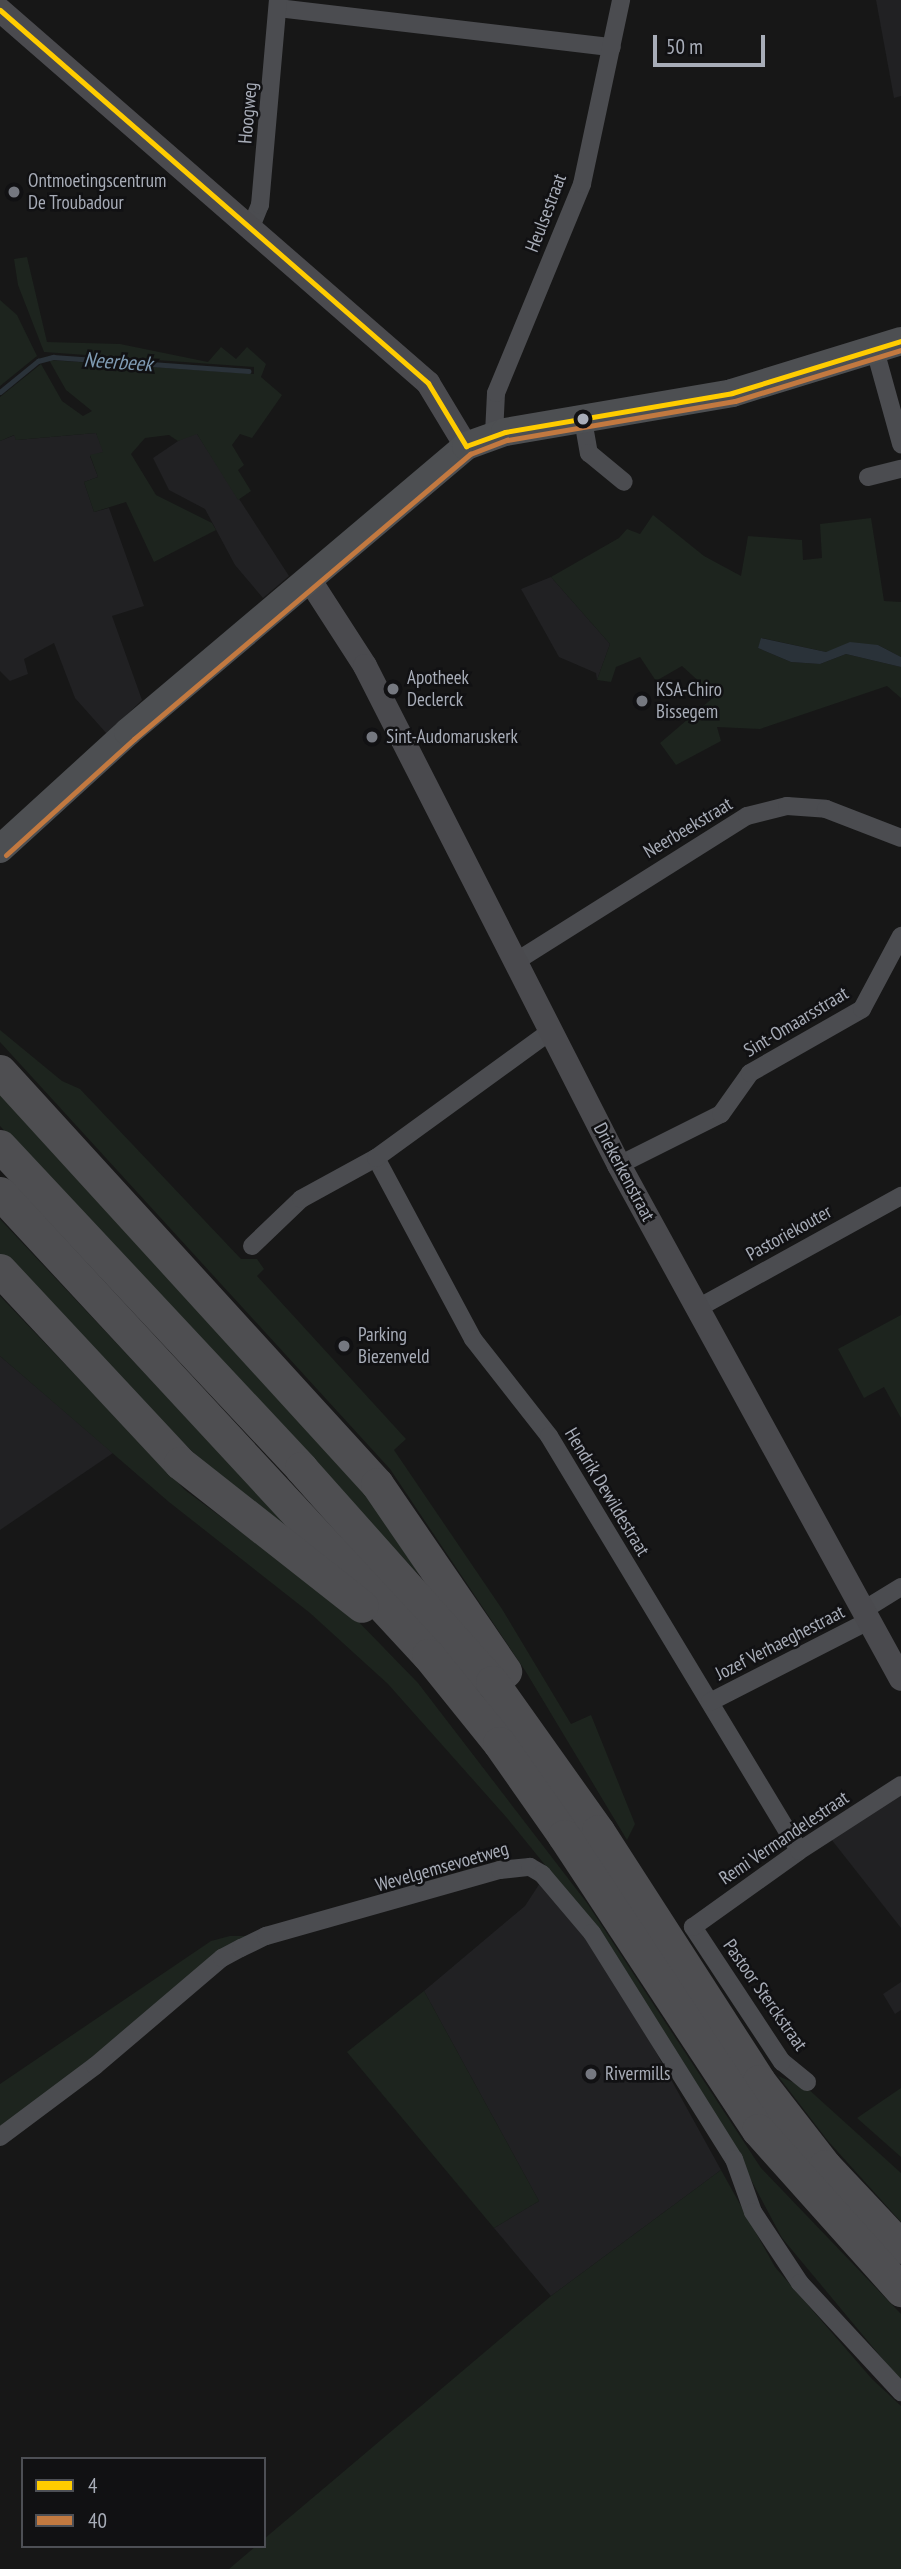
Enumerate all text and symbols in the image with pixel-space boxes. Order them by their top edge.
scale bar [656,21,768,65]
text: 50 m [666,33,703,60]
street label: Hoogweg [234,81,262,145]
place label: Ontmoetingscentrum De Troubadour [28,170,166,214]
street label: Heulsestraat [521,171,571,255]
marker: Ontmoetingscentrum De Troubadour [6,184,22,200]
water label: Neerbeek [83,347,153,377]
unlabelled marker [576,412,590,426]
place label: Apotheek Declerck [407,667,469,711]
place label: KSA-Chiro Bissegem [656,679,722,723]
marker: Apotheek Declerck [385,681,401,697]
marker: KSA-Chiro Bissegem [634,693,650,709]
place label: Sint-Audomaruskerk [386,726,518,748]
marker: Sint-Audomaruskerk [364,729,380,745]
street label: Neerbeekstraat [640,793,736,863]
street label: Sint-Omaarsstraat [740,982,852,1062]
street label: Driekerkenstraat [589,1119,659,1225]
street label: Pastoriekouter [742,1200,836,1266]
place label: Parking Biezenveld [358,1324,429,1368]
marker: Parking Biezenveld [336,1338,352,1354]
street label: Hendrik Dewildestraat [560,1424,654,1560]
street label: Jozef Verhaeghestraat [711,1601,849,1685]
street label: Remi Vermandelestraat [715,1786,853,1890]
street label: Wevelgemsevoetweg [373,1837,511,1897]
street label: Pastoor Sterckstraat [718,1935,812,2055]
place label: Rivermills [605,2063,670,2085]
marker: Rivermills [583,2066,599,2082]
legend [21,2457,266,2548]
text: 4 [88,2472,97,2499]
text: 40 [88,2507,107,2534]

